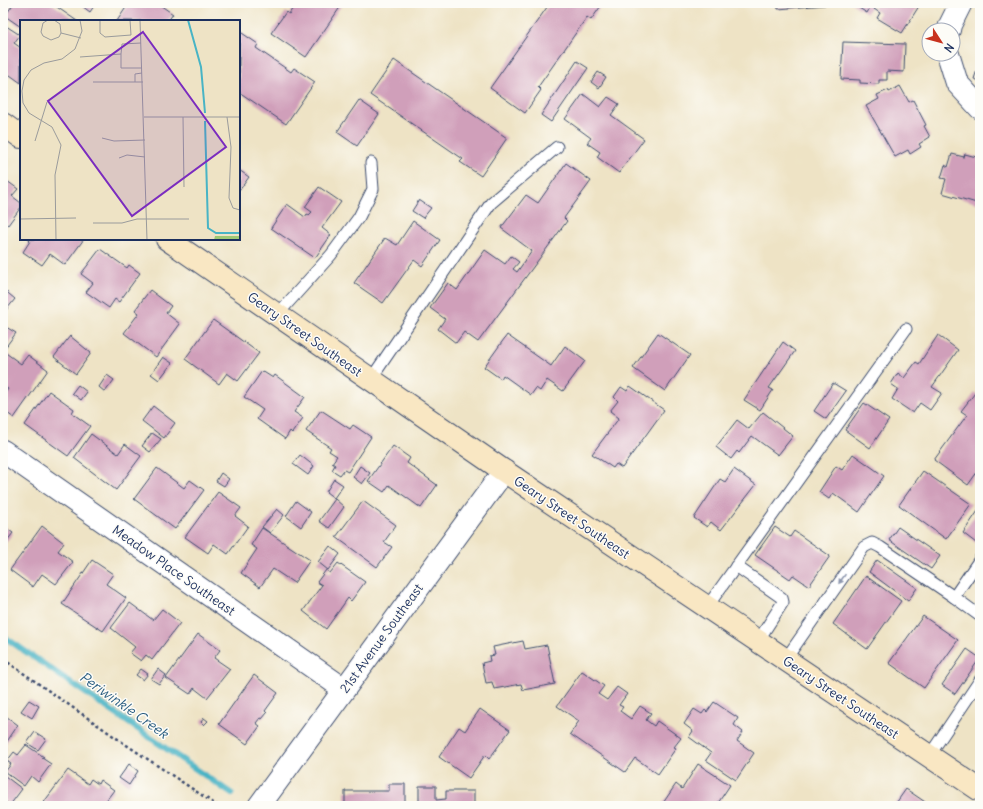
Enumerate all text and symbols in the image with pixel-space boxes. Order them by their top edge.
inset map [20,20,240,240]
north arrow [921,22,961,62]
text: N [941,41,957,55]
street label: Geary Street Southeast [244,288,366,381]
street label: Geary Street Southeast [511,472,633,563]
street label: Meadow Place Southeast [109,521,239,620]
one-way arrow [838,574,846,584]
street label: 21st Avenue Southeast [336,580,427,696]
street label: Geary Street Southeast [780,652,902,743]
water label: Periwinkle Creek [76,668,173,743]

